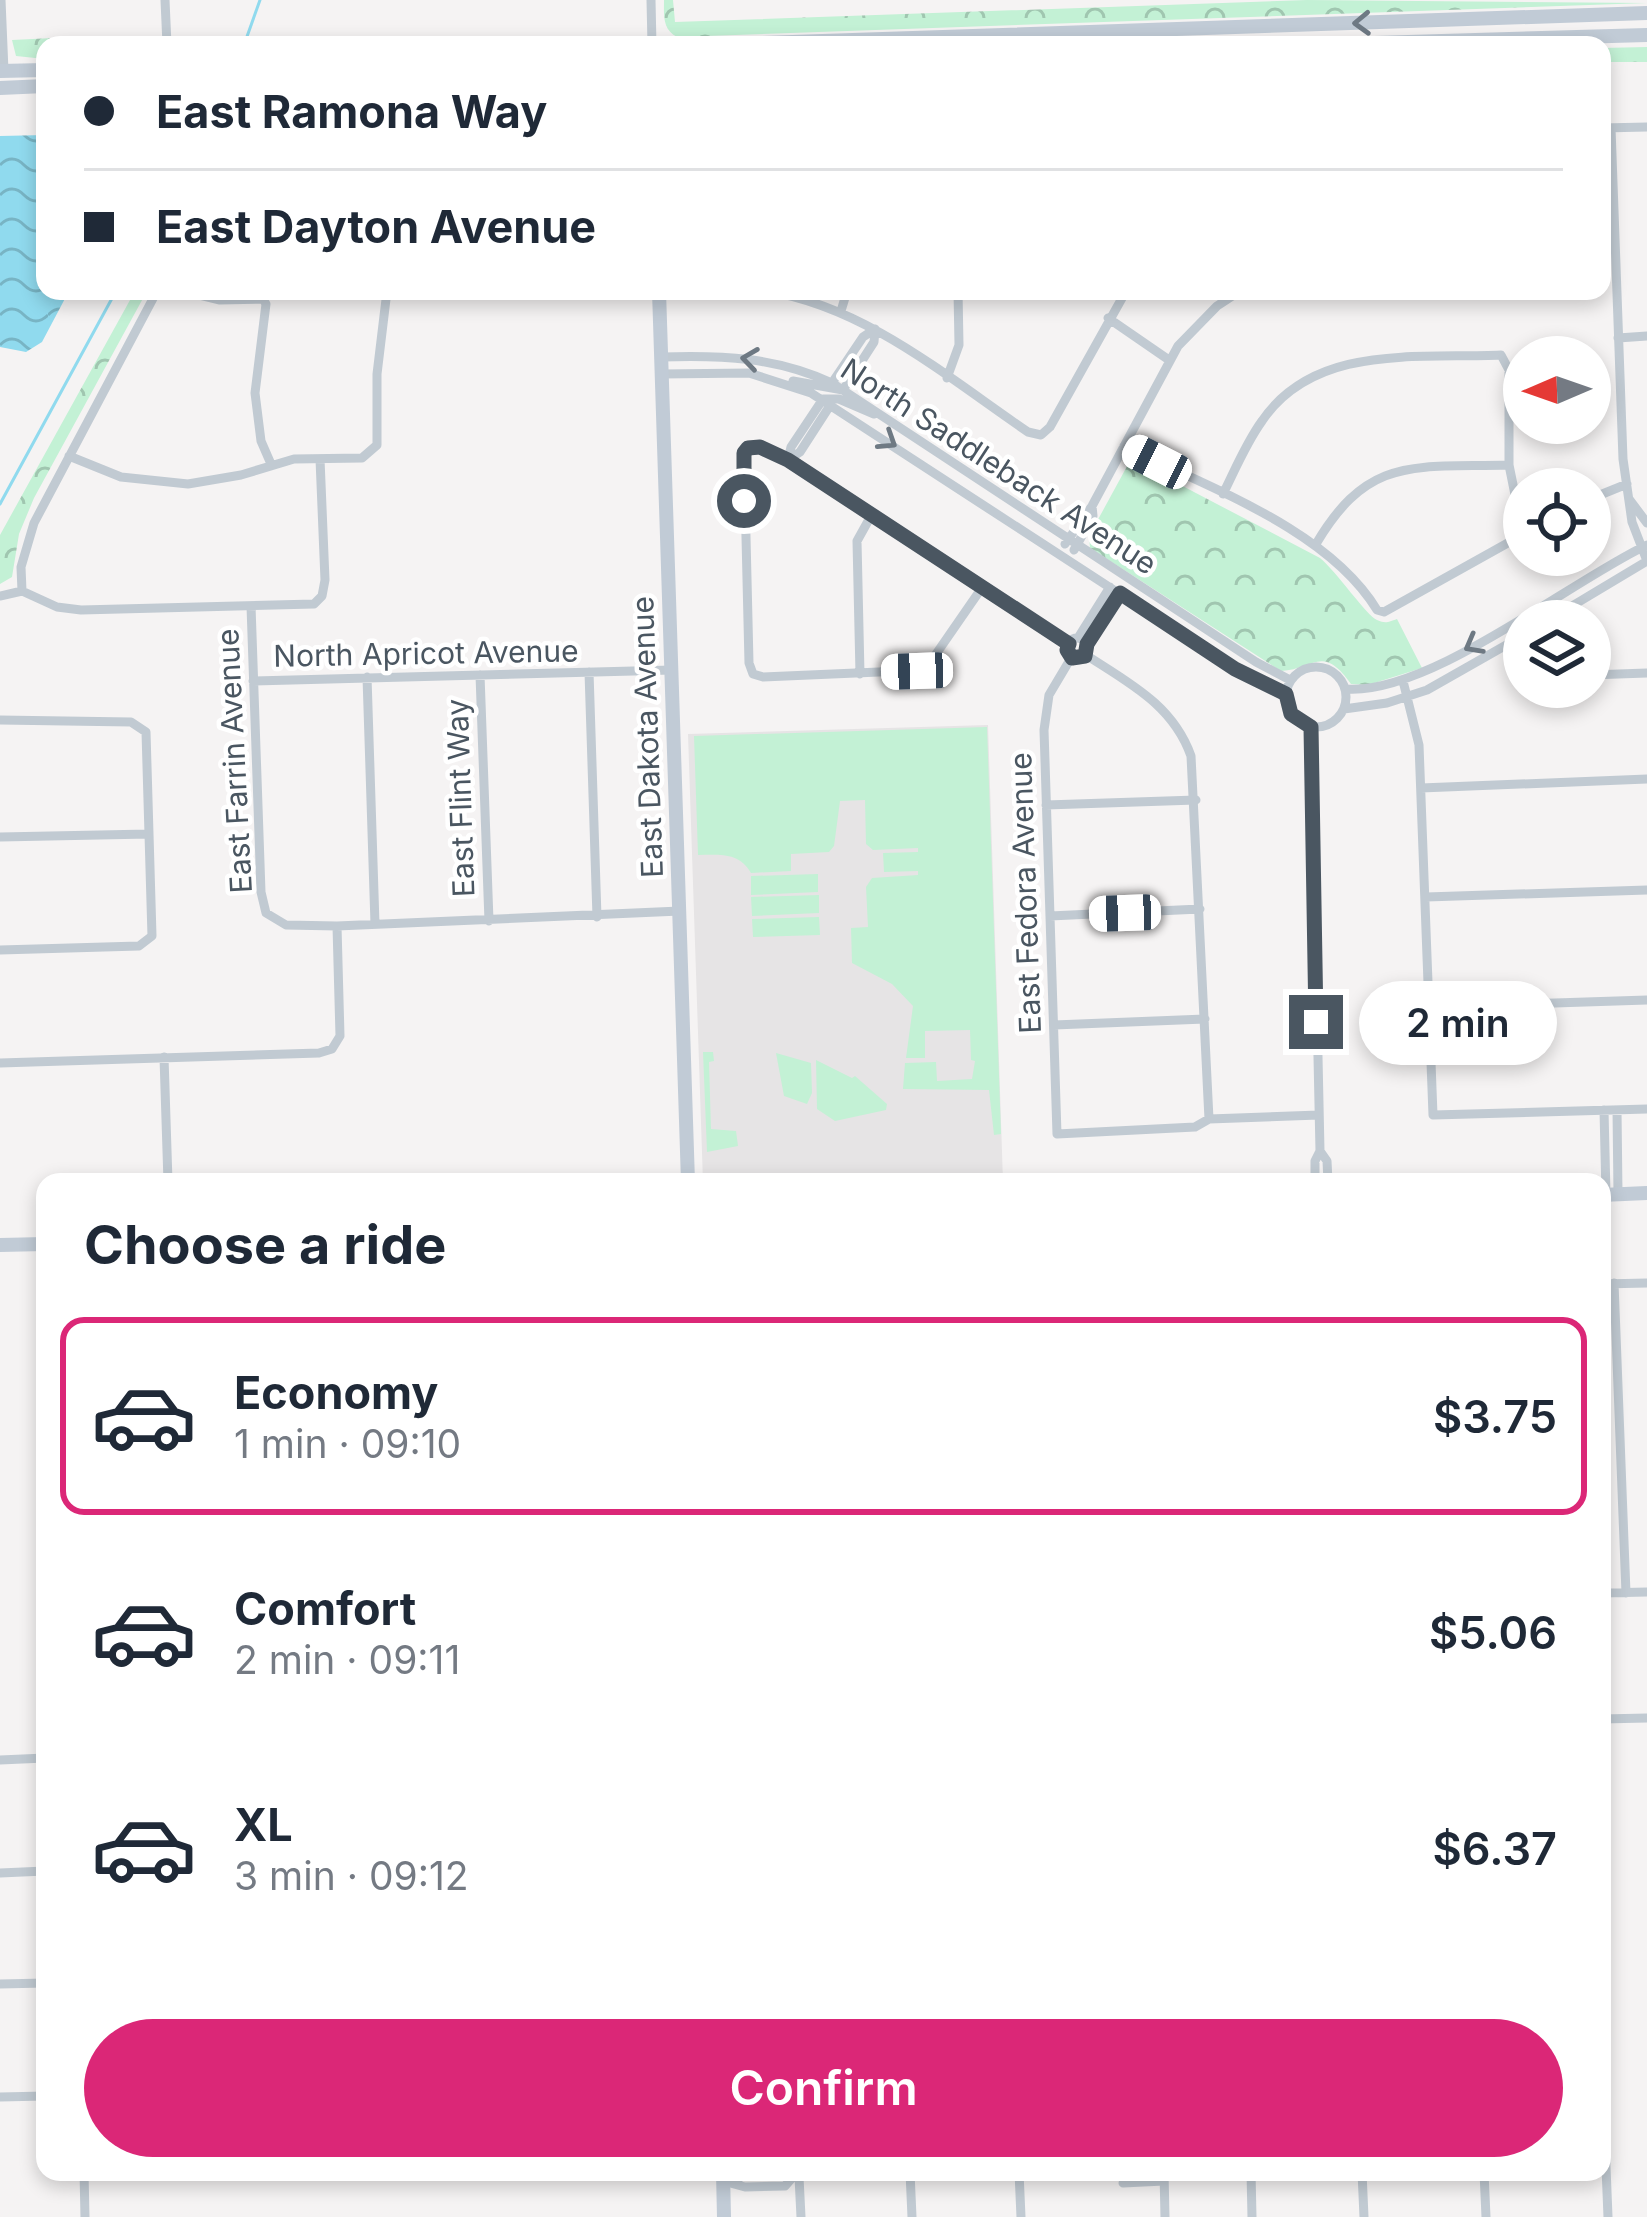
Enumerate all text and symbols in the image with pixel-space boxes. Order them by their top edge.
one-way arrow [1352,10,1371,36]
text: East Ramona Way [156,84,547,139]
text: East Dayton Avenue [156,199,596,254]
north arrow [1503,336,1611,444]
map controls [1503,336,1611,708]
one-way arrow [740,347,760,373]
street label: North Saddleback Avenue [835,350,1163,582]
one-way arrow [874,426,896,448]
car [1117,430,1197,494]
button: locate [1503,468,1611,576]
route start [717,474,771,528]
street label: East Dakota Avenue [624,596,670,878]
button: layers [1503,600,1611,708]
street label: East Farrin Avenue [209,628,259,894]
one-way arrow [1464,631,1486,654]
street label: North Apricot Avenue [273,632,579,674]
car [880,652,954,690]
street label: East Flint Way [439,698,481,898]
street label: East Fedora Avenue [1002,752,1048,1034]
car [1088,894,1162,932]
callout: 2 min [1358,980,1556,1064]
route end [1289,995,1343,1049]
text: 2 min [1406,999,1510,1046]
text: Choose a ride [84,1212,446,1277]
icon: car [90,1362,198,1470]
text: Economy [234,1365,438,1420]
text: $3.75 [1433,1389,1557,1444]
text: 1 min · 09:10 [234,1420,461,1467]
icon: car [90,1578,198,1686]
text: Comfort [234,1581,416,1636]
text: $5.06 [1429,1605,1557,1660]
text: 2 min · 09:11 [234,1636,460,1683]
icon: car [90,1794,198,1902]
text: XL [234,1797,293,1852]
text: $6.37 [1433,1821,1557,1876]
text: 3 min · 09:12 [234,1852,469,1899]
button: Confirm [84,2019,1563,2157]

